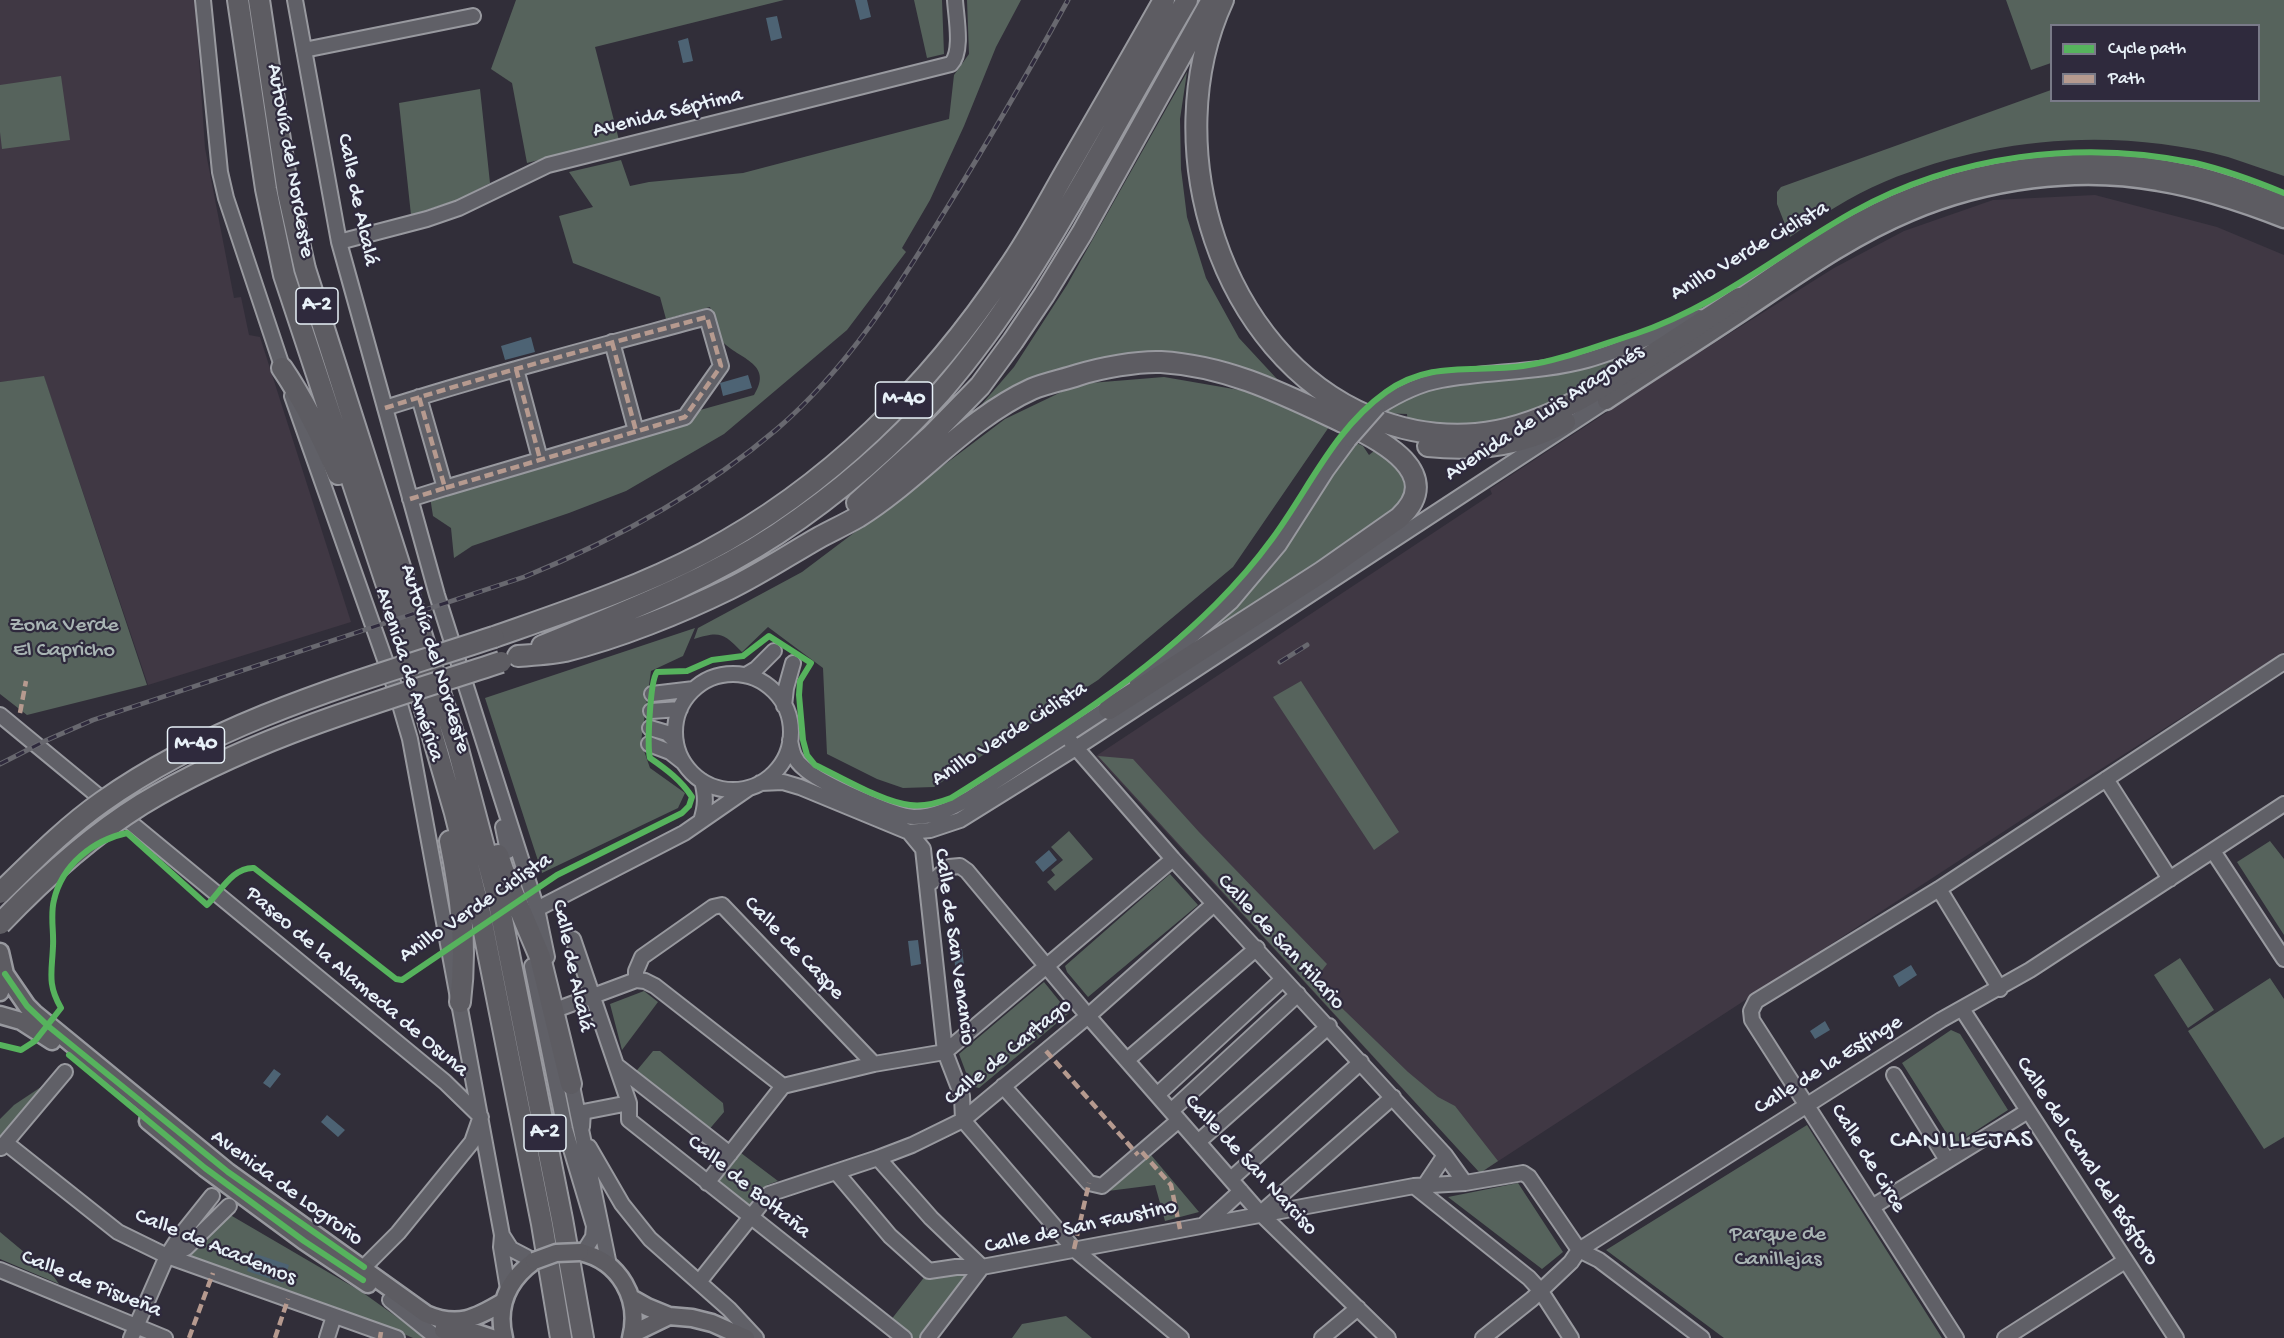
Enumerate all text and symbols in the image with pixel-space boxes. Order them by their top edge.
legend [2050,24,2260,102]
text: Cycle path [2108,39,2186,60]
street label: Autovía del Nordeste [259,62,319,260]
text: Path [2108,69,2145,90]
street label: Avenida Séptima [590,83,746,145]
street label: Calle de Alcalá [329,132,383,268]
street label: Anillo Verde Ciclista [1666,196,1834,308]
road number: A-2 [296,288,338,324]
street label: Avenida de Luis Aragonés [1440,340,1650,488]
road number: M-40 [876,382,932,418]
street label: Autovía del Nordeste [393,561,475,757]
street label: Avenida de América [367,585,449,765]
park label: Zona Verde El Capricho [9,614,119,666]
street label: Anillo Verde Ciclista [927,677,1093,793]
road number: M-40 [168,727,224,763]
street label: Calle de San Venancio [926,847,980,1047]
street label: Anillo Verde Ciclista [395,848,557,970]
street label: Calle de San Hilario [1210,870,1350,1016]
street label: Paseo de la Alameda de Osuna [239,882,473,1084]
street label: Calle de Caspe [737,892,849,1006]
street label: Calle de Alcalá [544,898,598,1034]
street label: Calle de Cartago [940,993,1078,1113]
street label: Calle de la Esfinge [1750,1010,1908,1122]
street label: Calle del Canal del Bósforo [2008,1053,2164,1271]
street label: Calle de San Narciso [1178,1090,1322,1242]
street label: Calle de Circe [1823,1100,1911,1218]
road number: A-2 [524,1115,566,1151]
street label: Avenida de Logroño [205,1125,367,1253]
district label: CANILLEJAS [1890,1126,2034,1158]
street label: Calle de Boltaña [681,1130,815,1246]
street label: Calle de San Faustino [983,1195,1179,1261]
street label: Calle de Academos [130,1204,300,1292]
park label: Parque de Canillejas [1730,1223,1826,1274]
street label: Calle de Pisueña [17,1245,165,1325]

